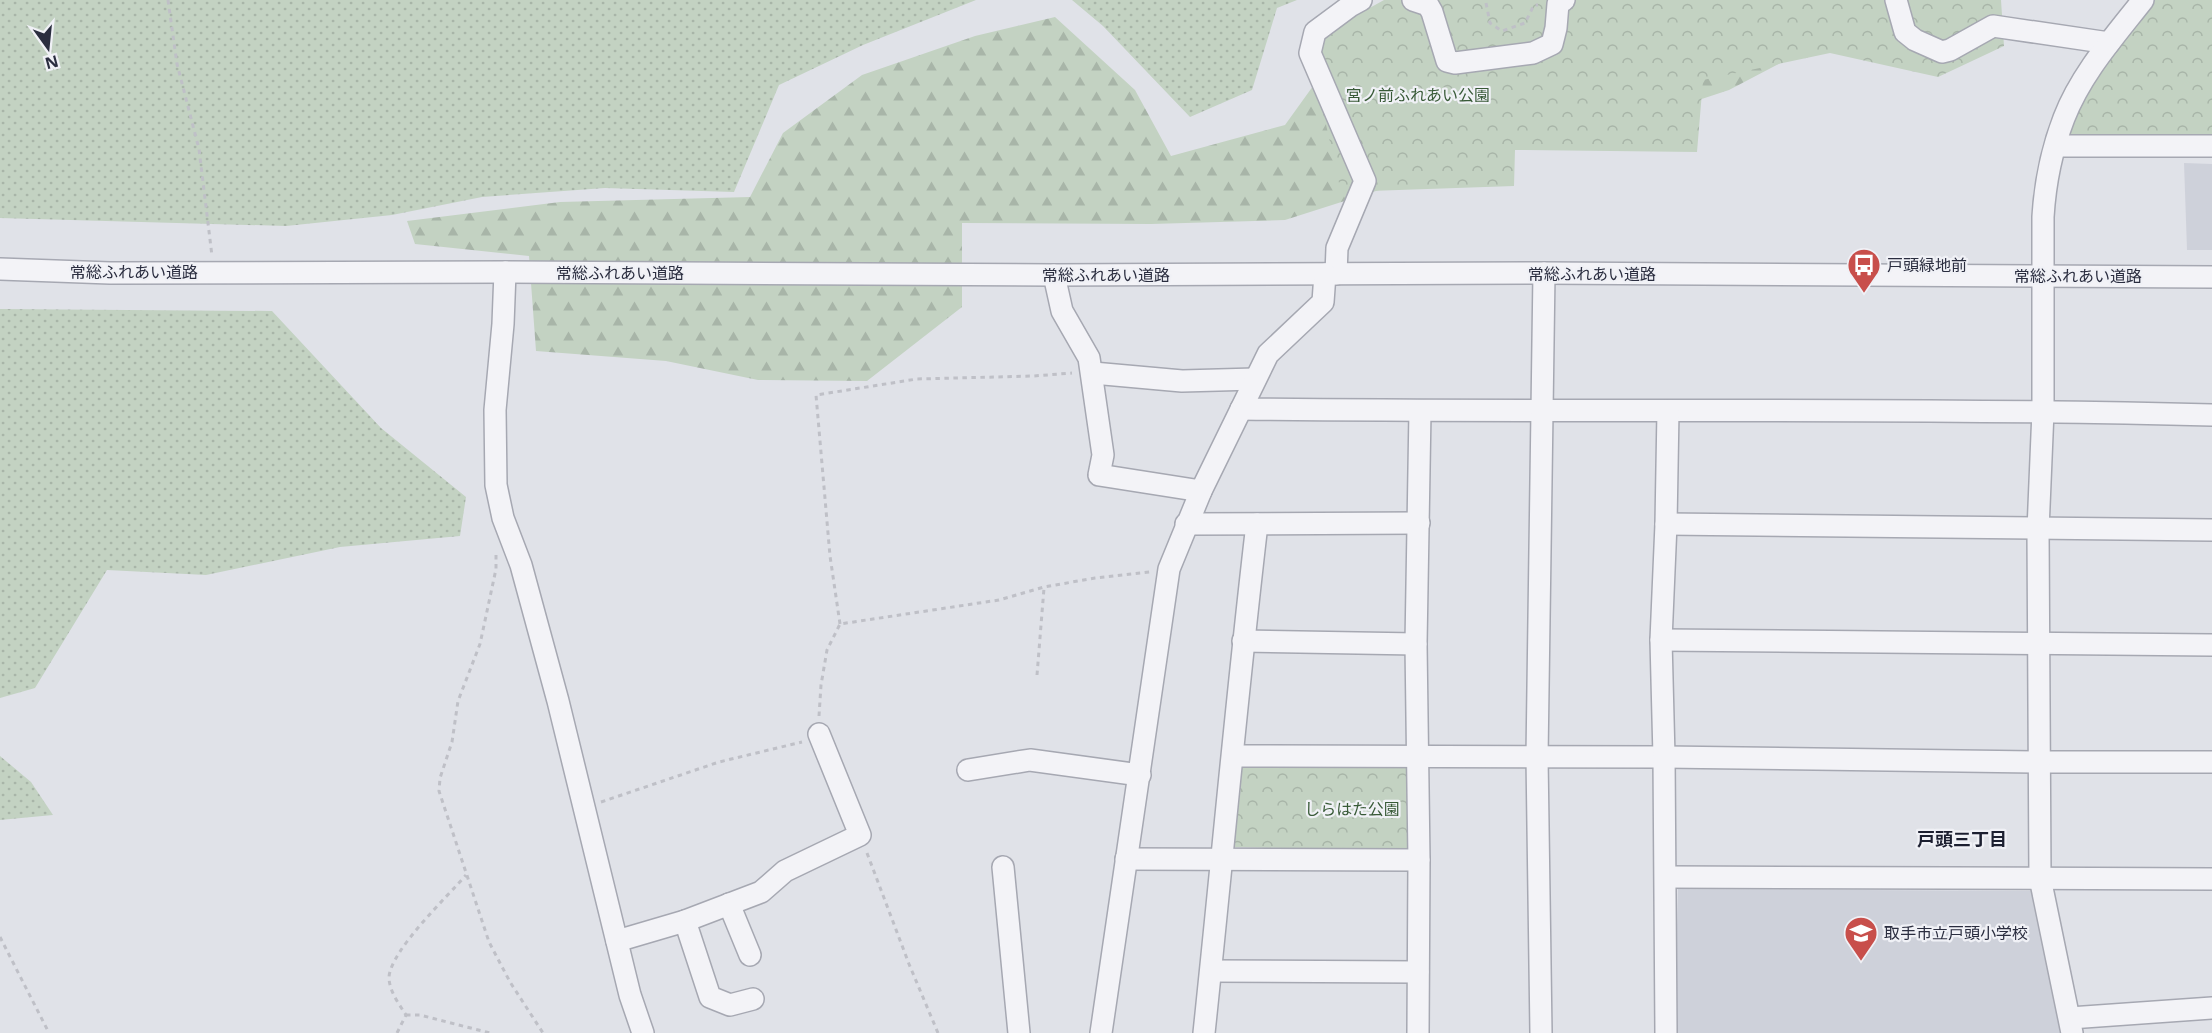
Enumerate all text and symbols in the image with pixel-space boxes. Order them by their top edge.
north arrow [18,18,78,78]
text: N [43,50,61,75]
park label: 宮ノ前ふれあい公園 [1346,84,1490,106]
bus stop icon: 戸頭緑地前 [1846,247,1882,294]
place label: 戸頭緑地前 [1887,254,1967,276]
street label: 常総ふれあい道路 [70,261,198,283]
street label: 常総ふれあい道路 [556,262,684,284]
street label: 常総ふれあい道路 [1528,263,1656,285]
street label: 常総ふれあい道路 [1042,264,1170,286]
street label: 常総ふれあい道路 [2014,265,2142,287]
park label: しらはた公園 [1304,798,1400,820]
district label: 戸頭三丁目 [1917,827,2007,851]
school or university icon: 取手市立戸頭小学校 [1843,915,1879,962]
place label: 取手市立戸頭小学校 [1884,922,2028,944]

